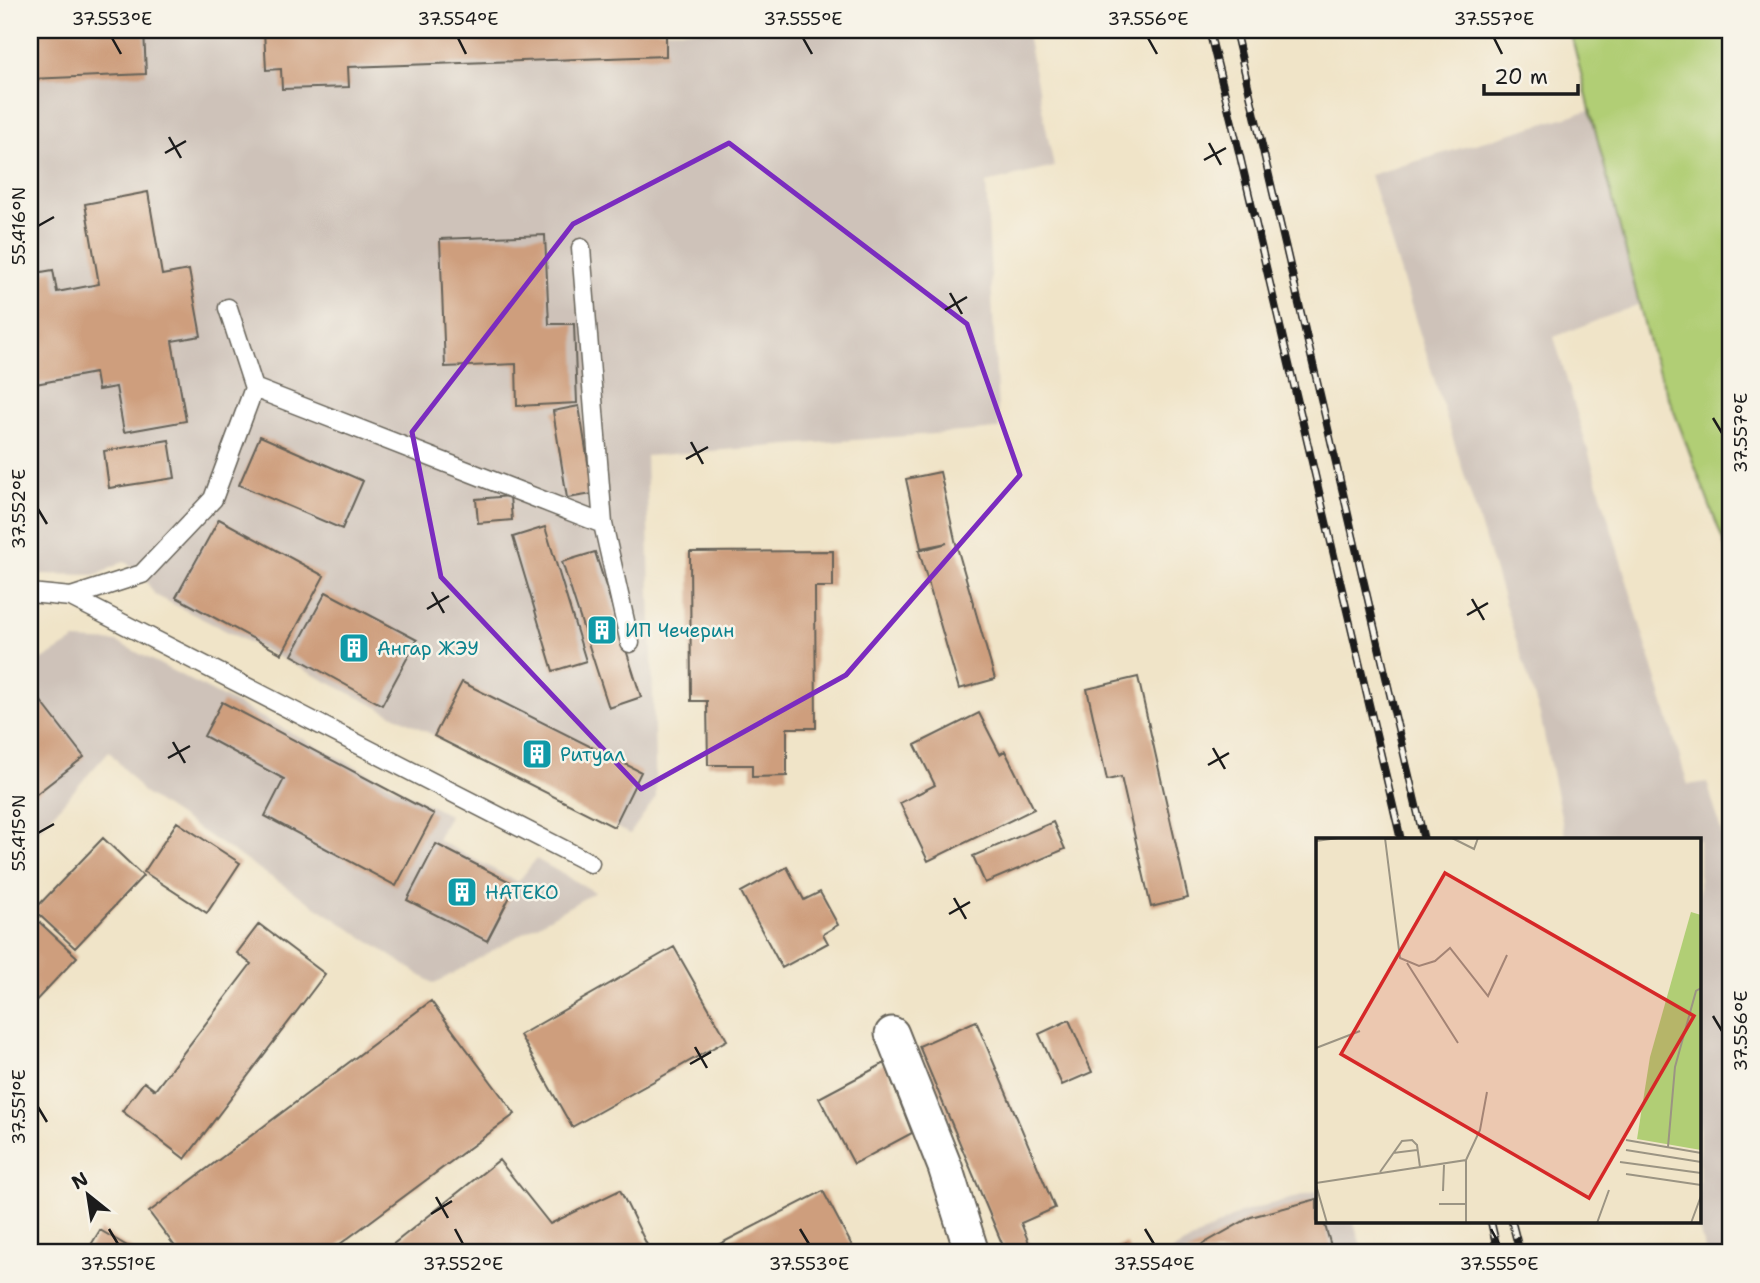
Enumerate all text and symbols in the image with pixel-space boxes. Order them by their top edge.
text: 37.553°E [72,7,152,31]
text: 37.554°E [418,7,498,31]
text: 37.555°E [763,7,843,31]
text: 37.556°E [1107,7,1189,31]
text: 37.557°E [1454,7,1534,31]
scale bar [1484,52,1578,96]
text: 20 m [1494,63,1548,91]
text: 55.416°N [7,187,31,265]
text: 37.557°E [1729,393,1753,473]
text: 37.552°E [7,469,31,549]
building icon: ИП Чечерин [585,613,619,647]
place label: ИП Чечерин [625,618,734,643]
building icon: Ангар ЖЭУ [337,631,371,665]
place label: Ангар ЖЭУ [377,636,479,661]
building icon: Ритуал [520,737,554,771]
place label: Ритуал [560,742,626,767]
text: 55.415°N [7,794,31,872]
inset map [1316,838,1700,1224]
building icon: НАТЕКО [445,875,479,909]
place label: НАТЕКО [485,880,559,905]
text: 37.556°E [1729,990,1753,1072]
text: 37.551°E [7,1069,31,1145]
north arrow [52,1160,122,1230]
text: N [67,1166,93,1195]
text: 37.551°E [80,1252,156,1276]
text: 37.552°E [423,1252,503,1276]
text: 37.553°E [769,1252,849,1276]
text: 37.554°E [1114,1252,1194,1276]
text: 37.555°E [1459,1252,1539,1276]

